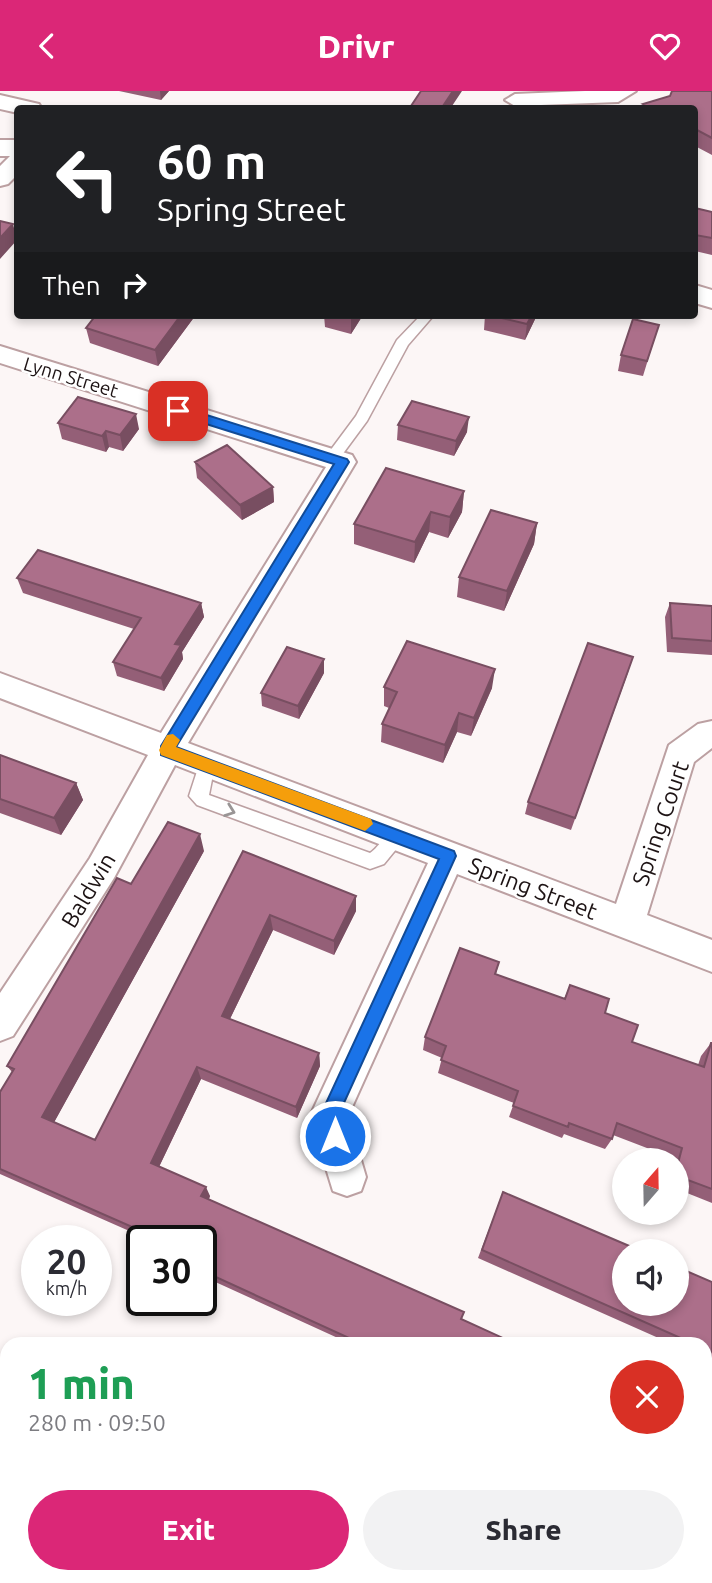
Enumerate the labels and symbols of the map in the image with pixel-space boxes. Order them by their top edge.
street label: Lynn Street [21,352,121,402]
pin [148,381,208,441]
street label: Spring Court [627,758,693,888]
one-way arrow [223,802,235,816]
street label: Baldwin [56,848,120,932]
street label: Spring Street [465,852,601,924]
position arrow [298,1099,372,1173]
north arrow [612,1148,690,1225]
speed limit sign: 30 [126,1225,217,1316]

